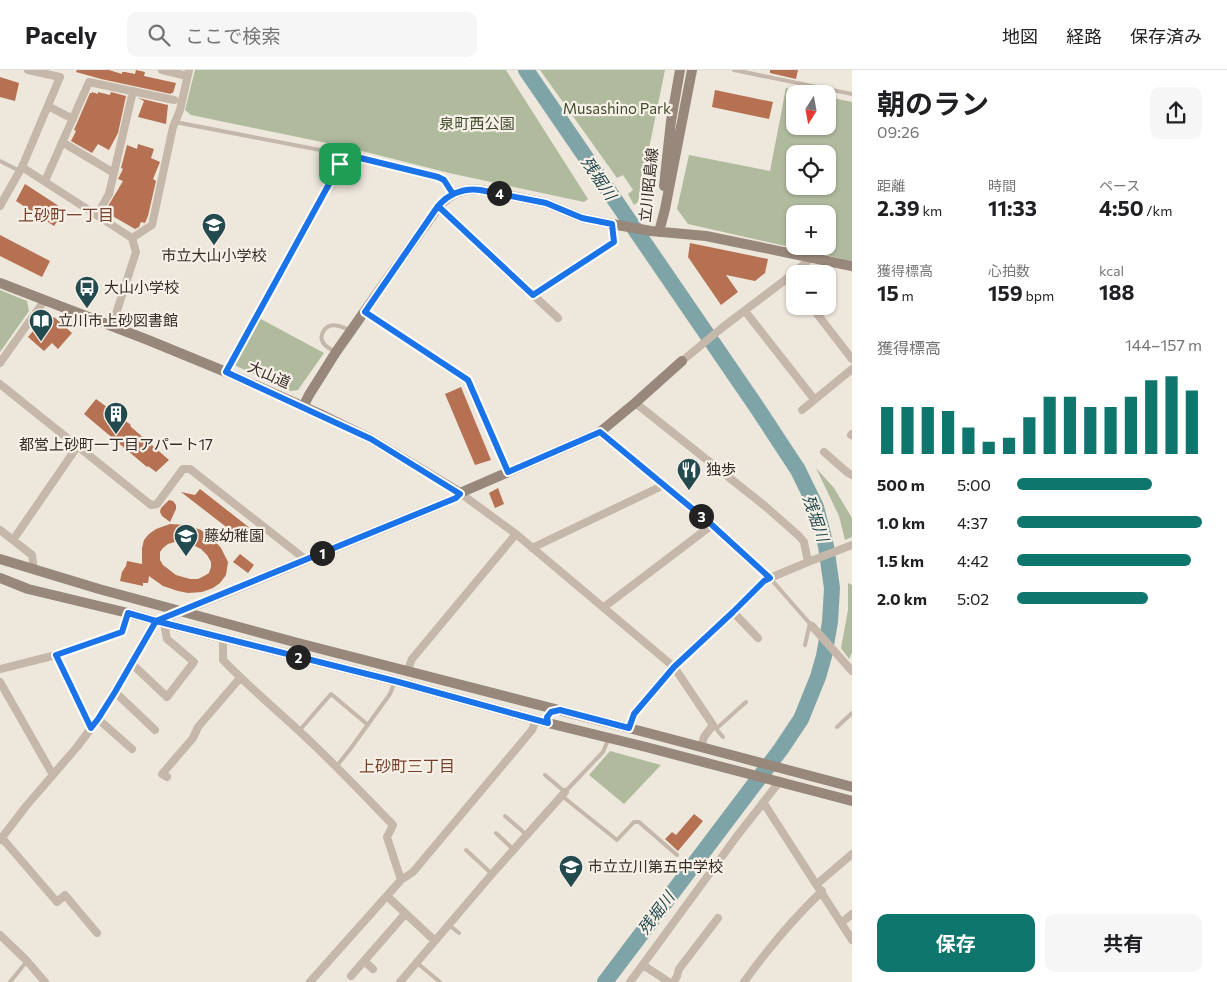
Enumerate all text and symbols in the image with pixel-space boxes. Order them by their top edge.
search box [127,12,477,57]
text: Pacely [25,20,97,49]
icon: search [145,21,173,49]
text: ここで検索 [185,24,280,47]
text: 地図 [1002,25,1038,47]
text: 経路 [1066,25,1102,47]
text: 保存済み [1130,25,1202,47]
north arrow [786,85,836,135]
map controls [786,85,836,315]
text: 朝のラン [877,86,989,120]
button: share [1150,87,1202,139]
park label: Musashino Park [563,99,671,117]
park label: 泉町西公園 [439,114,515,132]
text: 09:26 [877,122,919,141]
pin [319,143,361,185]
button: locate [786,145,836,195]
street label: 立川昭島線 [635,147,661,223]
icon: arrive [326,150,354,178]
water label: 残堀川 [578,153,622,205]
text: 距離 [877,177,905,194]
text: 時間 [988,177,1016,194]
text: ペース [1099,177,1140,194]
pin: 4 [486,180,512,206]
text: 4 [495,185,504,202]
text: 2.39 [877,195,920,220]
text: 11:33 [988,195,1037,220]
text: 4:50 [1099,195,1144,220]
text: km [920,202,942,219]
text: /km [1144,202,1172,219]
district label: 上砂町一丁目 [18,205,114,224]
button: + [786,205,836,255]
school or university icon: 市立大山小学校 [201,212,227,246]
place label: 市立大山小学校 [161,246,267,264]
text: 獲得標高 [877,262,933,279]
text: 心拍数 [988,262,1030,279]
text: kcal [1099,262,1124,279]
button: − [786,265,836,315]
bus stop icon: 大山小学校 [74,275,100,309]
place label: 大山小学校 [104,278,179,296]
text: 188 [1099,279,1134,304]
text: 15 [877,280,899,305]
text: 159 [988,280,1023,305]
text: m [899,287,914,304]
text: bpm [1023,287,1054,304]
library icon: 立川市上砂図書館 [28,308,54,342]
place label: 立川市上砂図書館 [58,311,178,329]
text: 144–157 m [1125,335,1202,354]
text: 獲得標高 [877,338,941,357]
street label: 大山道 [245,357,294,391]
building icon: 都営上砂町一丁目アパート17 [103,401,129,435]
place label: 都営上砂町一丁目アパート17 [19,435,213,453]
restaurant icon: 独歩 [676,457,702,491]
place label: 独歩 [706,460,736,478]
text: 500 m [877,475,925,494]
text: 5:00 [957,475,991,494]
water label: 残堀川 [800,492,834,546]
pin: 3 [688,504,714,528]
text: 3 [697,508,706,525]
text: 1.0 km [877,513,925,532]
text: 4:37 [957,513,988,532]
school or university icon: 藤幼稚園 [173,523,199,557]
place label: 藤幼稚園 [204,526,264,544]
pin: 1 [310,540,334,566]
text: 1 [319,545,326,562]
text: 1.5 km [877,551,924,570]
text: 4:42 [957,551,989,570]
text: 2.0 km [877,589,927,608]
text: 5:02 [957,589,989,608]
pin: 2 [286,644,310,670]
text: 2 [295,649,302,666]
district label: 上砂町三丁目 [359,756,455,775]
school or university icon: 市立立川第五中学校 [558,854,584,888]
place label: 市立立川第五中学校 [588,857,723,875]
water label: 残堀川 [634,886,679,938]
button: 保存 [877,914,1035,972]
button: 共有 [1045,914,1202,972]

